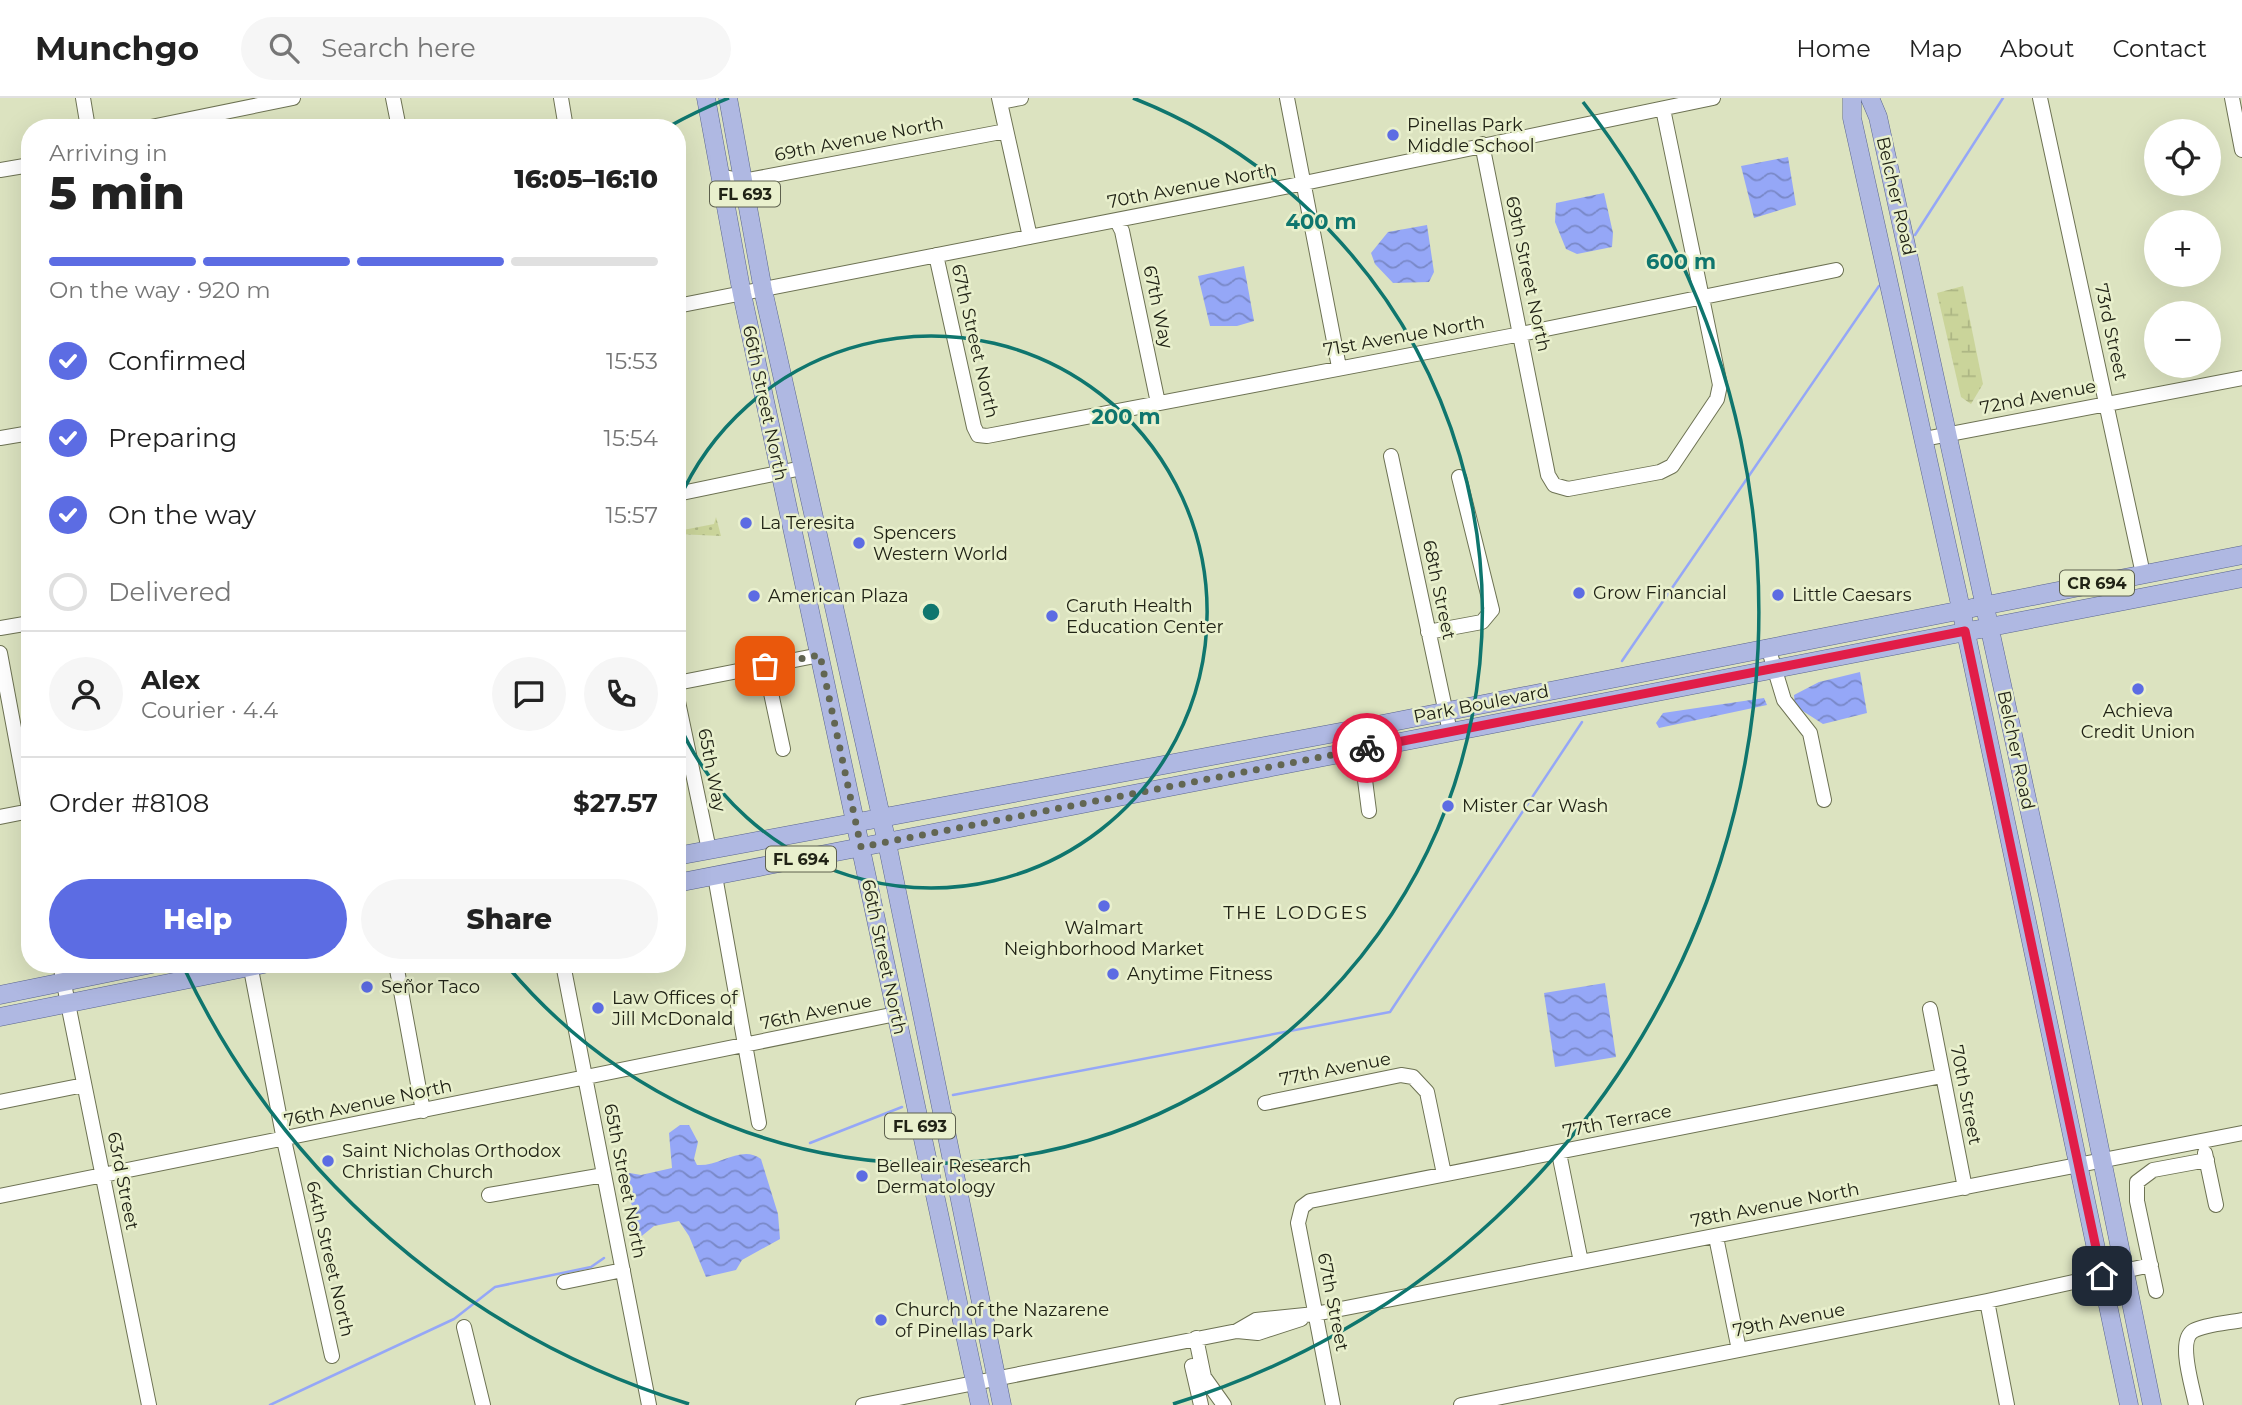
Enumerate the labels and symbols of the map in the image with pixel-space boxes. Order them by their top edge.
street label: 69th Avenue North [773,112,945,166]
place label: Pinellas Park Middle School [1407,114,1535,157]
marker: Pinellas Park Middle School [1385,127,1401,143]
street label: Belcher Road [1872,134,1920,258]
street label: 70th Avenue North [1105,159,1279,213]
road number: FL 693 [710,181,780,206]
street label: 69th Street North [1501,194,1555,354]
text: 400 m [1286,209,1356,234]
text: 600 m [1646,249,1716,274]
street label: 67th Street North [947,262,1003,420]
street label: 67th Way [1138,263,1178,351]
street label: 73rd Street [2090,281,2132,383]
street label: 71st Avenue North [1322,311,1486,361]
street label: 66th Street North [738,323,792,483]
street label: 72nd Avenue [1978,375,2098,419]
text: 200 m [1092,404,1160,429]
place label: La Teresita [760,512,855,534]
marker: La Teresita [738,515,754,531]
place label: Spencers Western World [873,522,1008,565]
marker: Spencers Western World [851,535,867,551]
street label: 68th Street [1418,538,1460,642]
road number: CR 694 [2060,570,2134,596]
place label: Grow Financial [1593,582,1727,604]
place label: Little Caesars [1792,584,1912,606]
place label: American Plaza [768,585,909,607]
marker: Grow Financial [1571,585,1587,601]
marker: Little Caesars [1770,587,1786,603]
marker: American Plaza [746,588,762,604]
place label: Caruth Health Education Center [1066,595,1224,638]
centre of rings [919,600,943,624]
marker: Caruth Health Education Center [1044,608,1060,624]
pin [735,636,795,696]
street label: Park Boulevard [1411,680,1551,728]
marker: Achieva Credit Union [2130,681,2146,697]
street label: Belcher Road [1993,688,2039,812]
place label: Achieva Credit Union [2081,700,2195,743]
courier [1332,713,1402,783]
street label: 65th Way [693,726,731,814]
place label: Mister Car Wash [1462,795,1608,817]
marker: Mister Car Wash [1440,798,1456,814]
road number: FL 694 [766,846,836,872]
street label: 66th Street North [857,877,911,1037]
marker: Walmart Neighborhood Market [1096,898,1112,914]
district label: THE LODGES [1223,901,1369,924]
place label: Walmart Neighborhood Market [1004,917,1204,960]
place label: Anytime Fitness [1127,963,1273,985]
marker: Anytime Fitness [1105,966,1121,982]
place label: Señor Taco [381,976,480,998]
marker: Señor Taco [359,979,375,995]
place label: Law Offices of Jill McDonald [611,987,738,1030]
street label: 76th Avenue [758,989,874,1035]
marker: Law Offices of Jill McDonald [590,1000,606,1016]
street label: 70th Street [1946,1043,1986,1147]
street label: 77th Avenue [1277,1047,1393,1091]
street label: 76th Avenue North [282,1074,454,1132]
street label: 77th Terrace [1561,1100,1673,1142]
street label: 65th Street North [599,1102,651,1260]
road number: FL 693 [885,1114,955,1138]
street label: 63rd Street [103,1130,143,1232]
place label: Saint Nicholas Orthodox Christian Church [342,1140,561,1183]
marker: Saint Nicholas Orthodox Christian Church [320,1153,336,1169]
place label: Belleair Research Dermatology [876,1155,1031,1198]
marker: Belleair Research Dermatology [854,1168,870,1184]
street label: 78th Avenue North [1689,1178,1861,1232]
street label: 64th Street North [301,1179,359,1339]
pin [2072,1246,2132,1306]
street label: 67th Street [1313,1251,1353,1353]
street label: 79th Avenue [1731,1298,1847,1342]
place label: Church of the Nazarene of Pinellas Park [895,1299,1109,1342]
marker: Church of the Nazarene of Pinellas Park [873,1312,889,1328]

